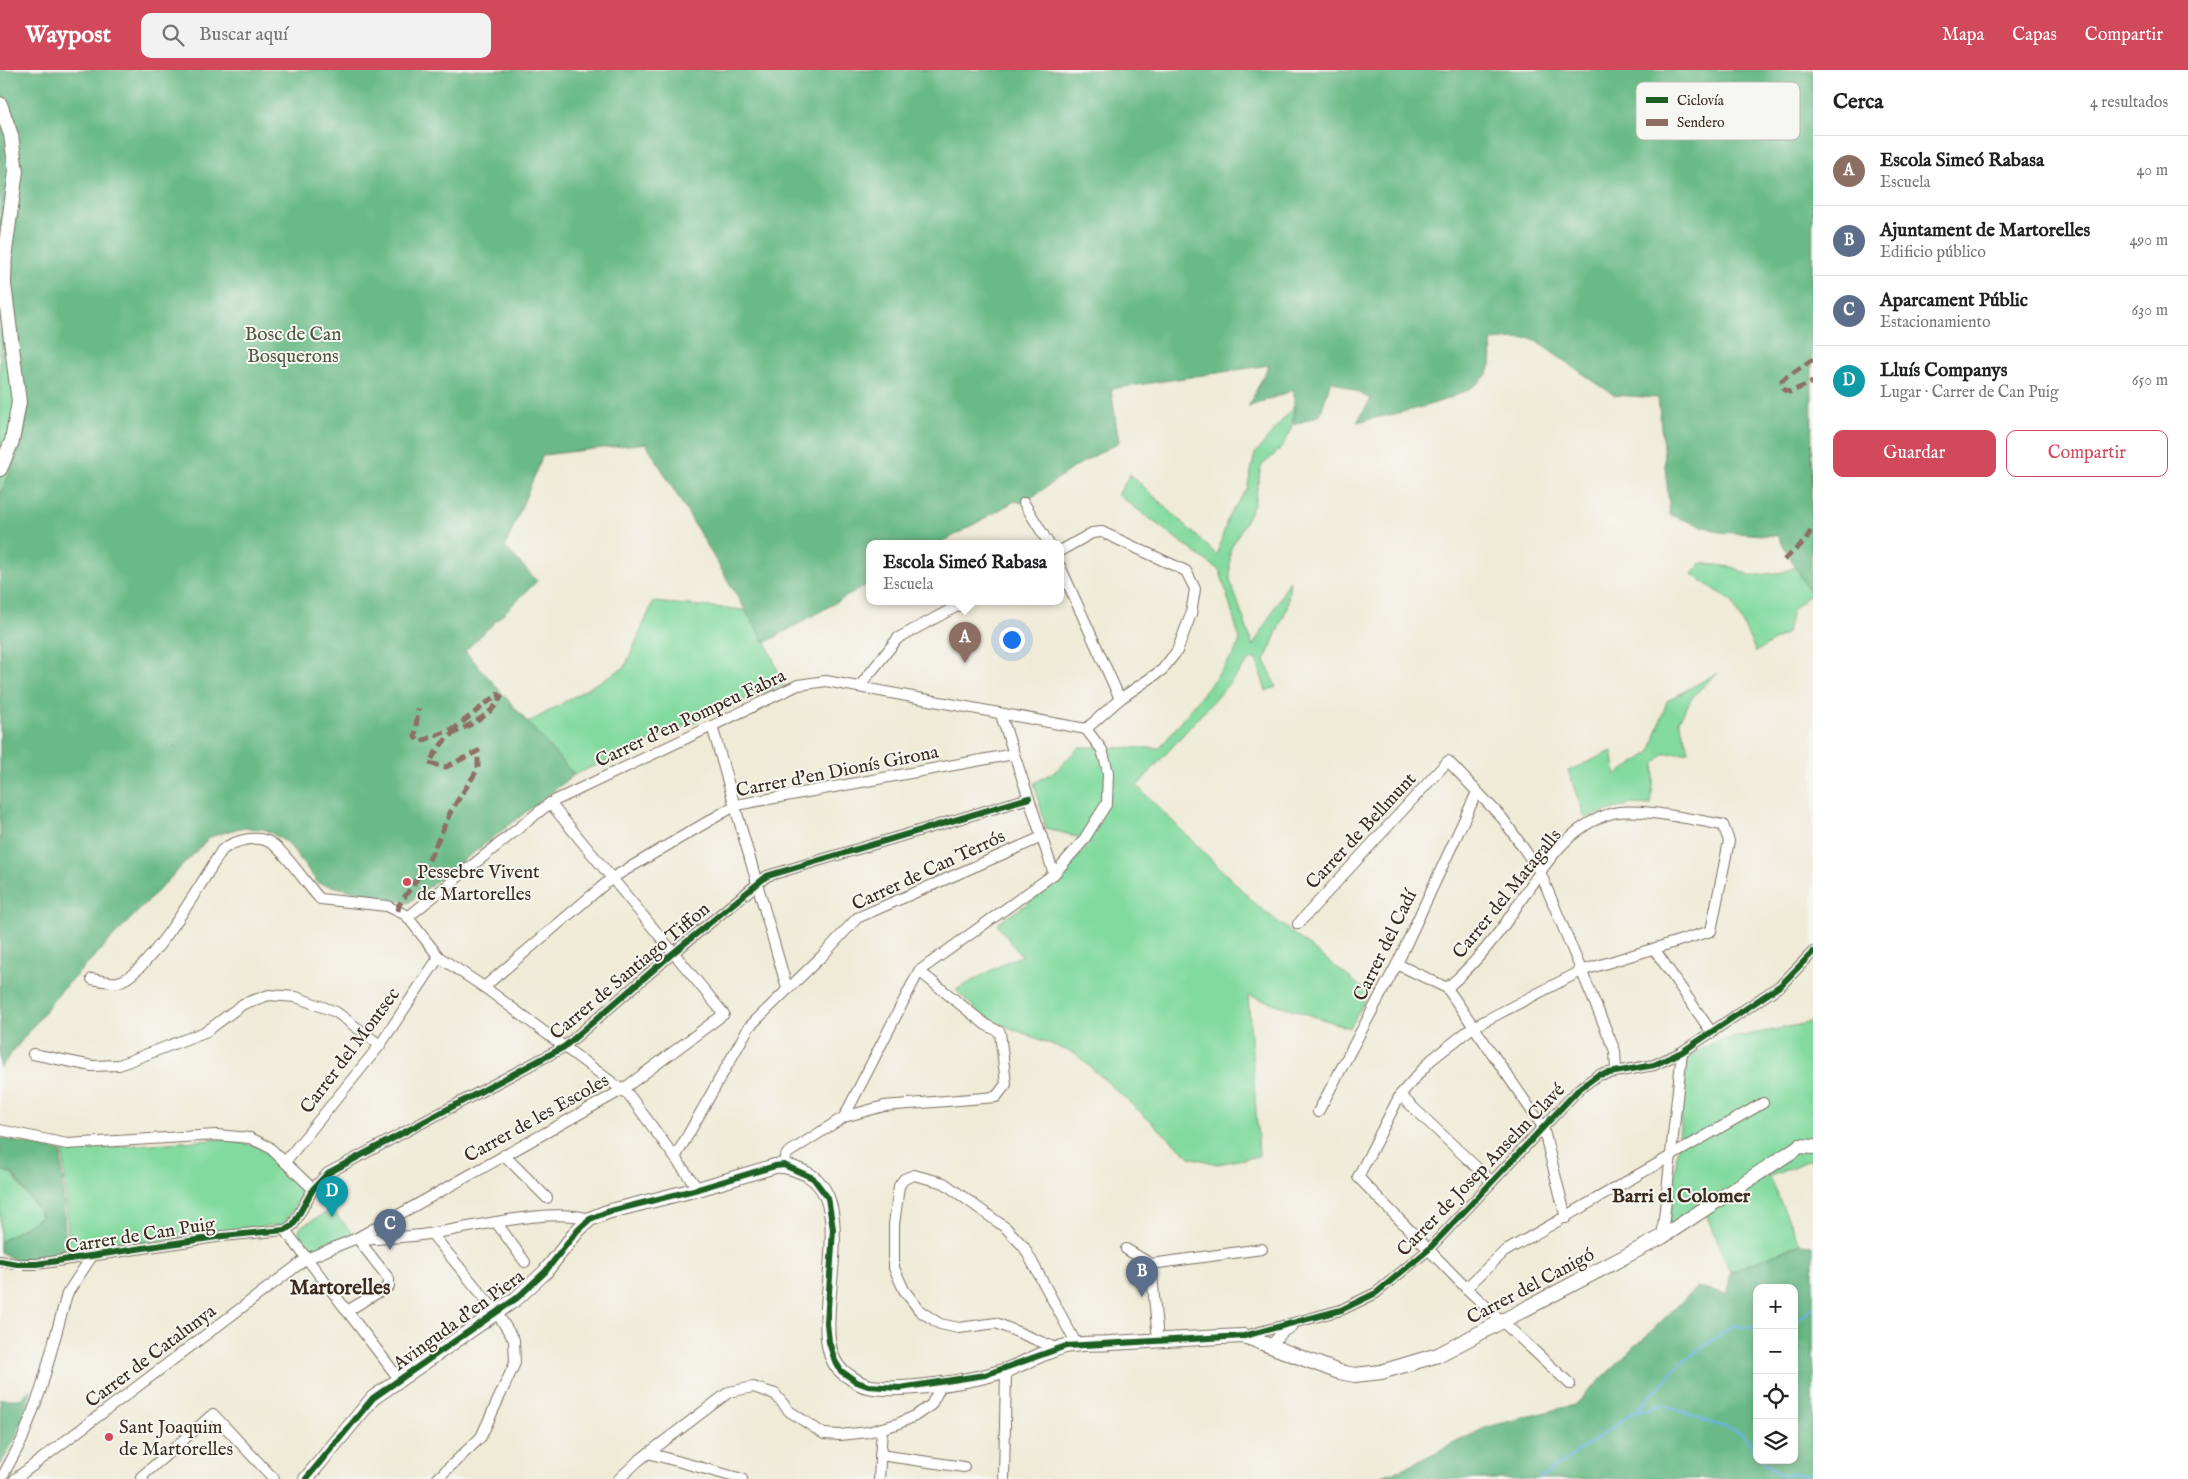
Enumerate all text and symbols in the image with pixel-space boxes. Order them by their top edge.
search box [141,13,491,58]
text: Waypost [25,20,111,51]
icon: search [159,21,187,49]
text: Buscar aquí [199,23,288,47]
text: Mapa [1942,24,1984,47]
text: Capas [2012,24,2057,47]
text: Compartir [2085,24,2163,47]
legend [1636,82,1800,140]
text: Cerca [1833,89,1883,116]
text: Ciclovía [1677,92,1725,110]
text: 4 resultados [2090,93,2168,113]
text: Sendero [1677,114,1725,132]
text: Escola Simeó Rabasa [1880,149,2044,173]
text: A [1844,161,1854,181]
text: 40 m [2136,161,2168,181]
text: Escuela [1880,173,1931,193]
text: Ajuntament de Martorelles [1880,219,2090,243]
text: B [1844,231,1854,251]
text: 490 m [2129,231,2168,251]
text: Edificio público [1880,243,1986,263]
text: Aparcament Públic [1880,289,2028,313]
text: C [1843,301,1855,321]
text: 630 m [2132,301,2168,321]
text: Estacionamiento [1880,313,1991,333]
park label: Bosc de Can Bosquerons [245,323,341,369]
text: Lluís Companys [1880,359,2007,383]
text: D [1843,371,1855,391]
text: 650 m [2132,371,2168,391]
text: Lugar · Carrer de Can Puig [1880,383,2059,403]
button: Guardar [1833,430,1996,477]
button: Compartir [2006,430,2168,477]
popup [866,540,1064,605]
text: Escola Simeó Rabasa [883,551,1047,575]
text: Escuela [883,575,933,595]
pin: A [949,622,981,663]
your location [999,627,1025,653]
street label: Carrer d'en Pompeu Fabra [592,664,791,774]
street label: Carrer d'en Dionís Girona [734,740,941,803]
street label: Carrer de Bellmunt [1301,768,1422,895]
street label: Carrer del Matagalls [1448,824,1567,964]
street label: Carrer de Can Terrós [848,825,1009,917]
place label: Pessebre Vivent de Martorelles [417,861,540,907]
marker: Pessebre Vivent de Martorelles [401,876,413,888]
street label: Carrer del Cadí [1349,885,1424,1005]
street label: Carrer de Santiago Tiffon [545,898,715,1046]
street label: Carrer del Montsec [295,983,406,1119]
street label: Carrer de les Escoles [460,1069,614,1168]
street label: Carrer de Josep Anselm Clavé [1392,1078,1571,1262]
pin: D [316,1176,348,1217]
district label: Barri el Colomer [1612,1184,1751,1209]
pin: C [374,1209,406,1250]
street label: Carrer de Can Puig [64,1212,217,1260]
street label: Carrer del Canigó [1463,1243,1599,1331]
pin: B [1126,1256,1158,1297]
street label: Avinguda d'en Piera [388,1264,530,1377]
district label: Martorelles [290,1275,390,1302]
map controls [1753,1284,1798,1464]
button: + [1753,1284,1798,1329]
street label: Carrer de Catalunya [81,1299,222,1414]
button: − [1753,1329,1798,1374]
button: locate [1753,1374,1798,1419]
place label: Sant Joaquim de Martorelles [119,1416,233,1462]
button: layers [1753,1419,1798,1464]
marker: Sant Joaquim de Martorelles [103,1431,115,1443]

